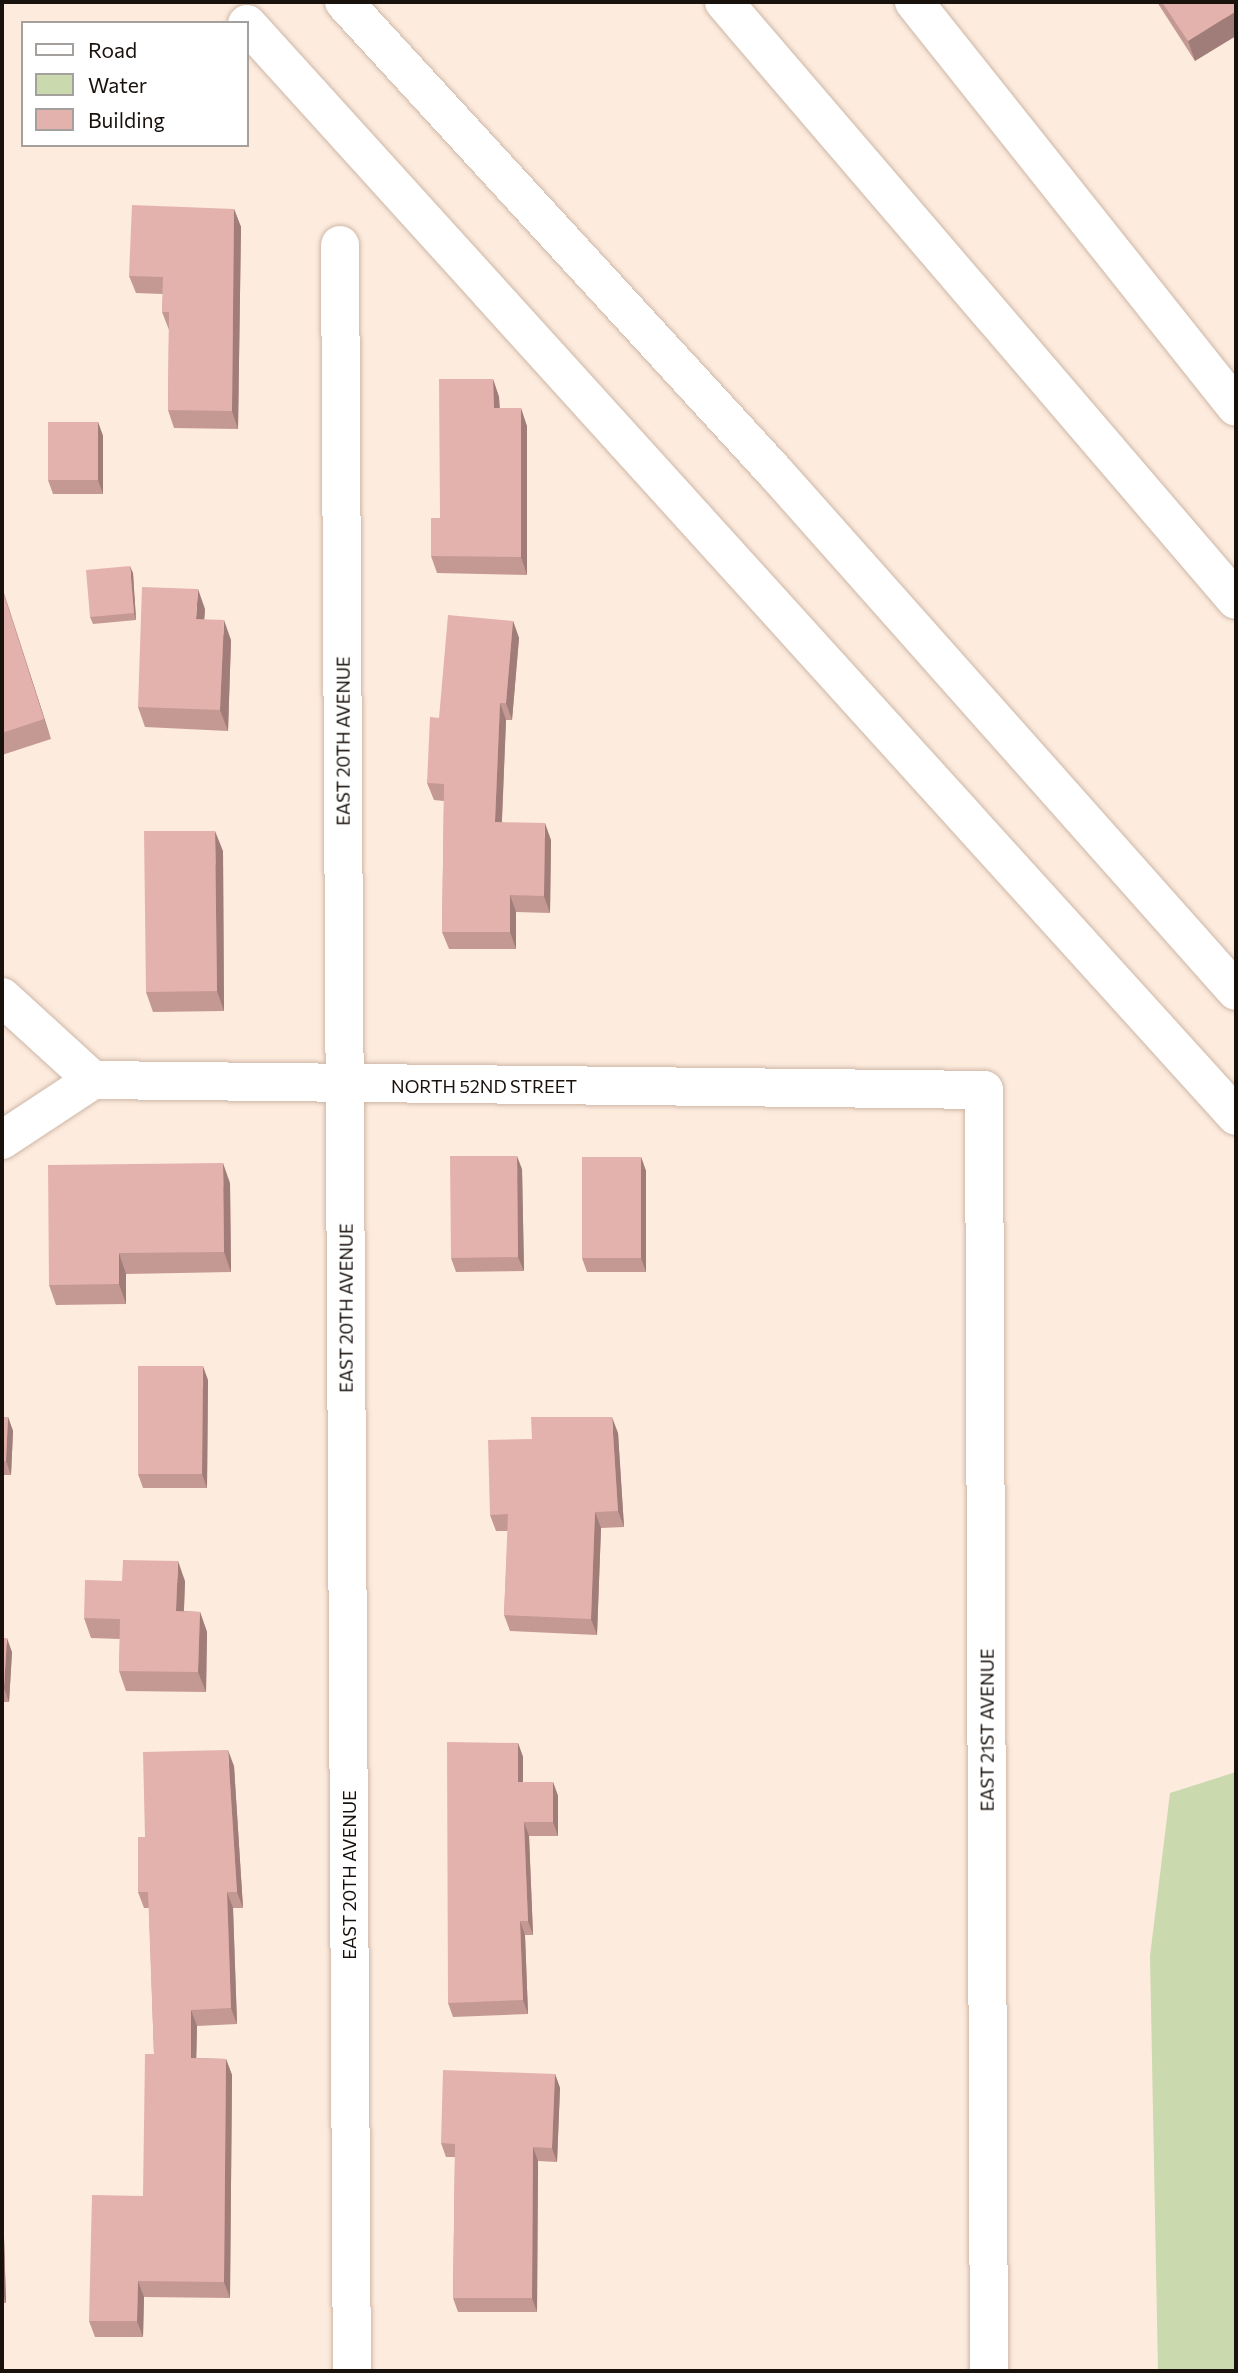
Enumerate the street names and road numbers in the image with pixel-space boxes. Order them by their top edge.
street label: EAST 20TH AVENUE [332,656,354,826]
street label: NORTH 52ND STREET [391,1075,577,1097]
street label: EAST 20TH AVENUE [335,1223,357,1393]
street label: EAST 21ST AVENUE [976,1649,998,1811]
street label: EAST 20TH AVENUE [338,1790,360,1960]

